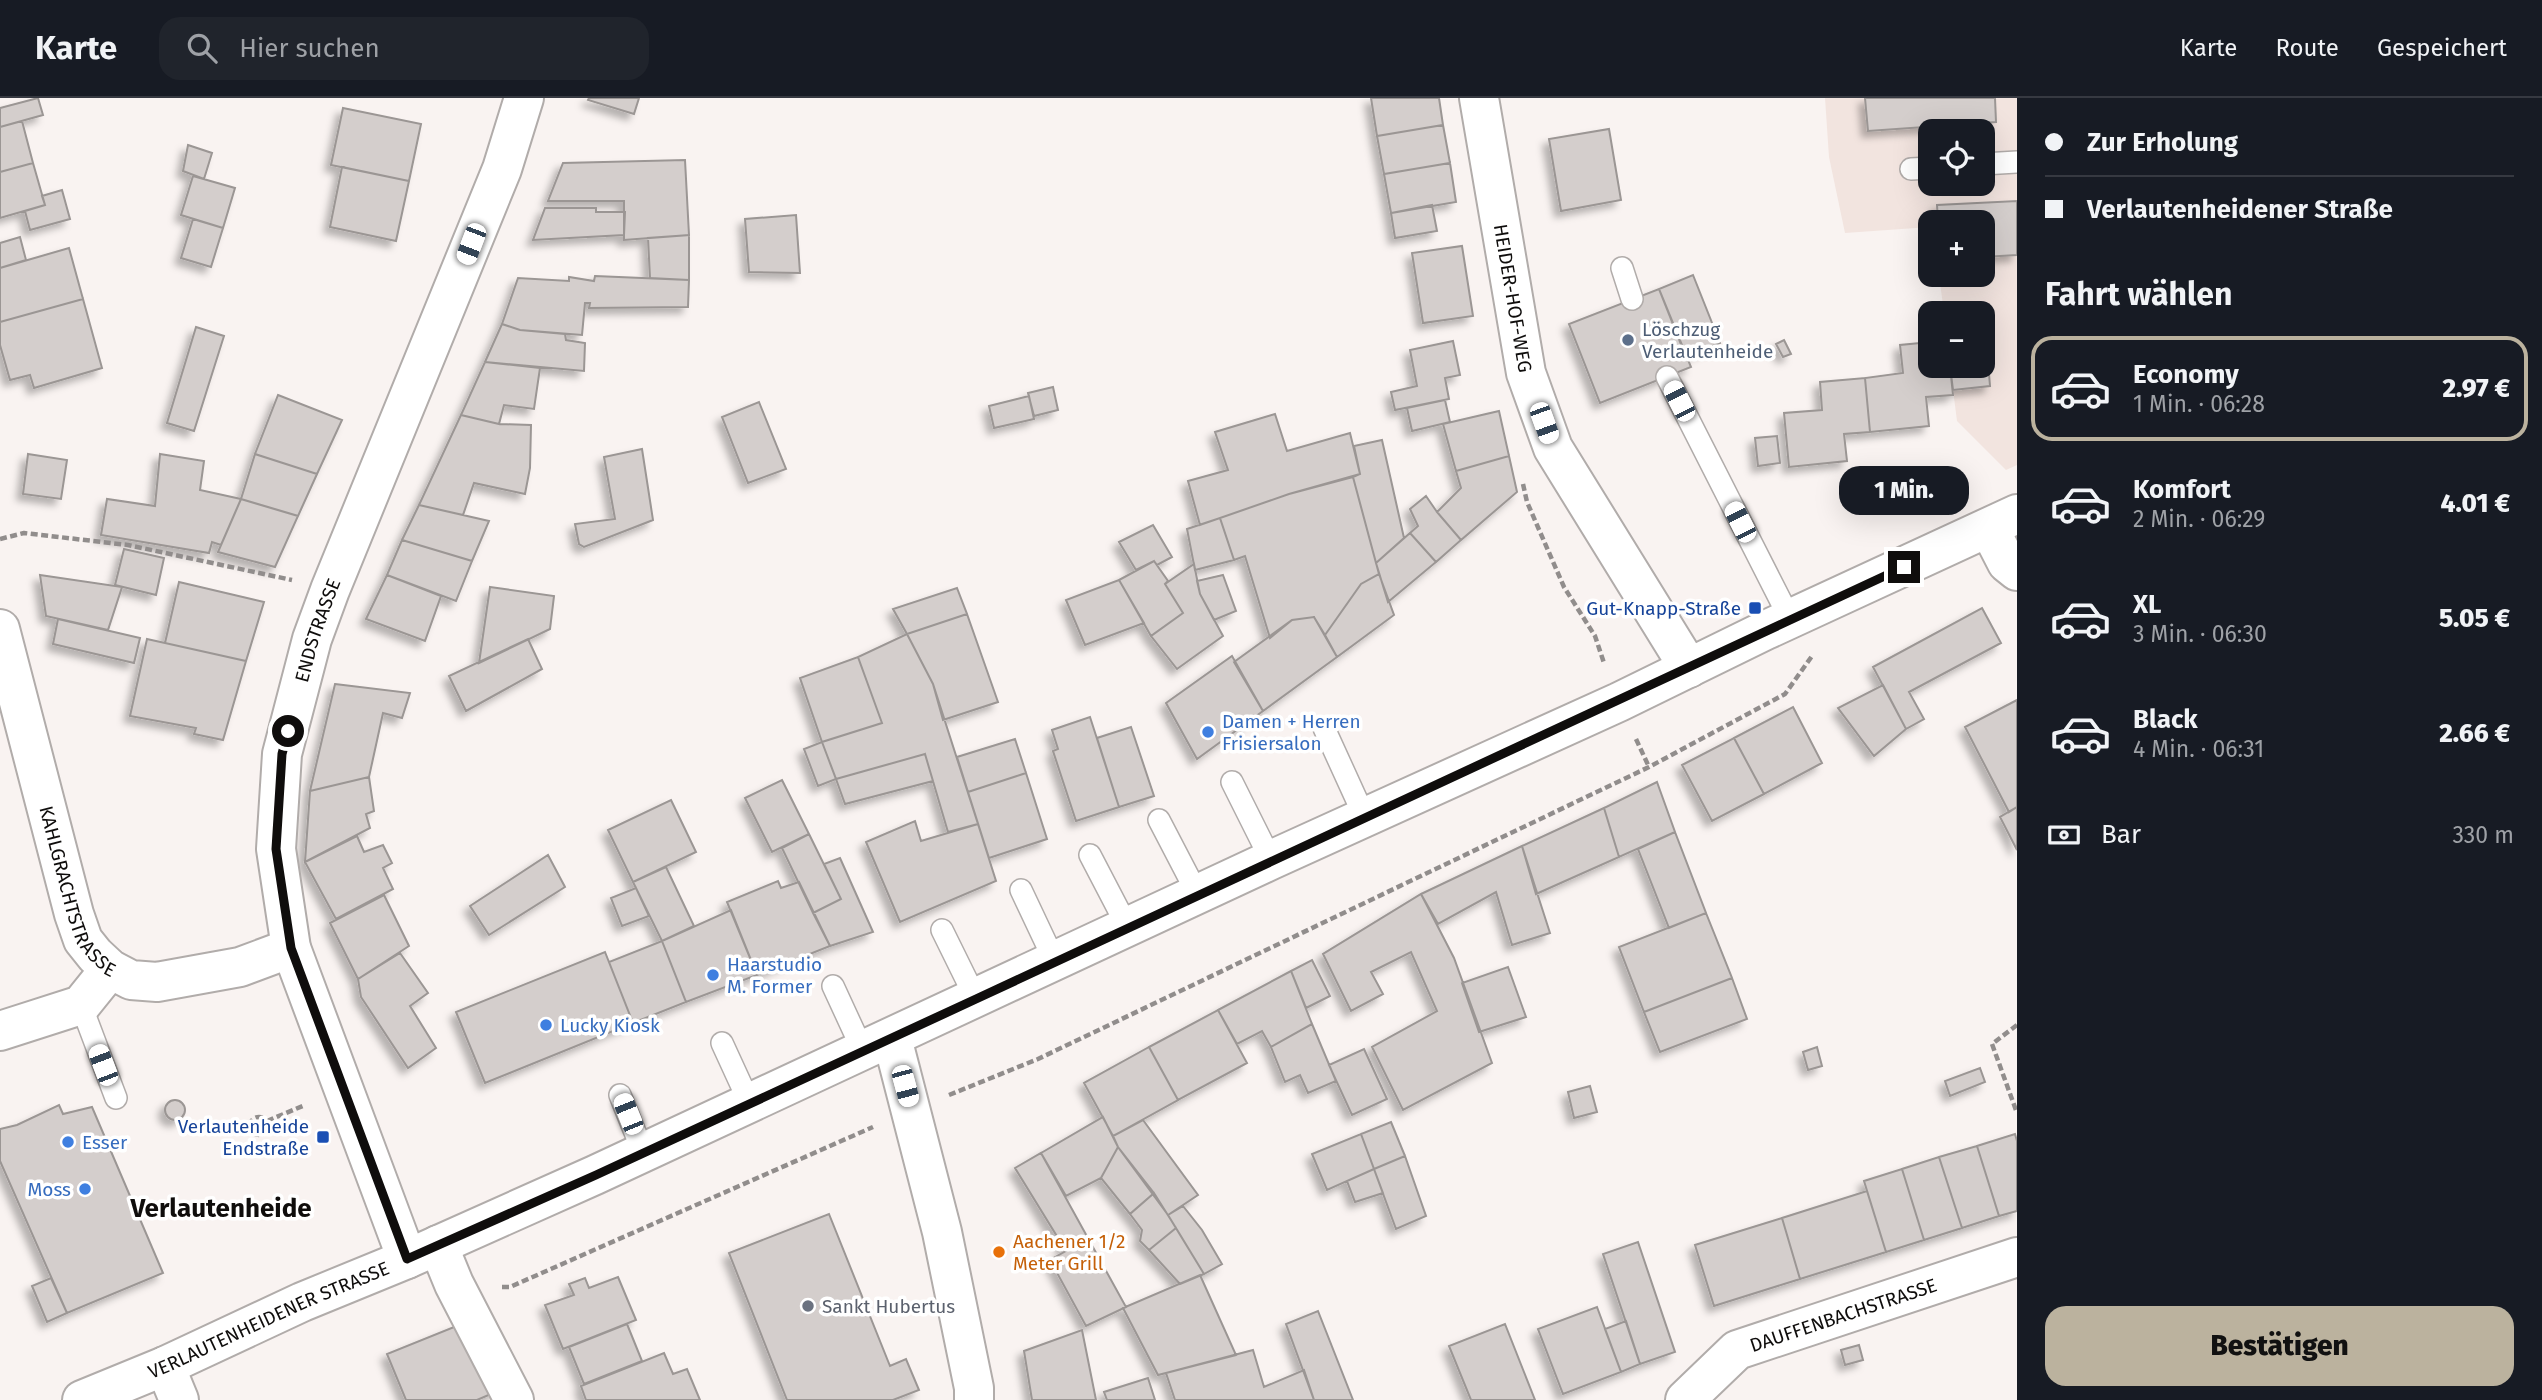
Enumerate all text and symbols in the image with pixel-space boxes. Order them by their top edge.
search box [159,17,649,80]
text: Karte [35,28,117,68]
icon: search [183,29,221,67]
text: Hier suchen [239,33,380,64]
text: Karte [2180,34,2237,62]
text: Route [2275,34,2339,62]
text: Gespeichert [2377,34,2507,62]
map controls [1918,119,1995,378]
button: locate [1918,119,1995,196]
text: Zur Erholung [2087,127,2238,158]
text: Verlautenheidener Straße [2087,194,2393,225]
button: + [1918,210,1995,287]
car [454,221,489,267]
street label: HEIDER-HOF-WEG [1489,222,1537,374]
text: Fahrt wählen [2045,275,2232,313]
button: − [1918,301,1995,378]
place label: Löschzug Verlautenheide [1642,318,1773,363]
marker: Löschzug Verlautenheide [1620,332,1636,348]
icon: car [2049,357,2112,420]
text: Economy [2133,359,2239,390]
text: 2.97 € [2442,373,2510,404]
car [1661,378,1698,424]
text: 1 Min. · 06:28 [2133,390,2265,418]
car [1527,400,1562,446]
callout: 1 Min. [1839,466,1969,514]
icon: car [2049,472,2112,535]
text: Komfort [2133,474,2231,505]
text: 1 Min. [1874,476,1934,504]
text: 4.01 € [2441,488,2510,519]
car [1722,499,1759,545]
text: 2 Min. · 06:29 [2133,505,2265,533]
route end [1888,551,1920,583]
street label: ENDSTRASSE [290,575,345,685]
icon: car [2049,587,2112,650]
text: XL [2133,589,2161,620]
place label: Gut-Knapp-Straße [1586,597,1741,620]
marker: Gut-Knapp-Straße [1747,600,1763,616]
text: 5.05 € [2439,603,2510,634]
text: 3 Min. · 06:30 [2133,620,2267,648]
icon: car [2049,702,2112,765]
text: Black [2133,704,2198,735]
place label: Damen + Herren Frisiersalon [1222,710,1361,755]
route start [272,715,304,747]
text: 2.66 € [2439,718,2510,749]
marker: Damen + Herren Frisiersalon [1200,724,1216,740]
text: 4 Min. · 06:31 [2133,735,2264,763]
street label: KAHLGRACHTSTRASSE [35,803,120,982]
icon: cash [2045,816,2083,854]
text: Bar [2101,819,2141,850]
text: 330 m [2452,821,2514,849]
place label: Haarstudio M. Former [727,953,822,998]
marker: Haarstudio M. Former [705,967,721,983]
place label: Lucky Kiosk [560,1014,660,1037]
marker: Lucky Kiosk [538,1017,554,1033]
car [86,1042,121,1088]
car [890,1063,921,1109]
car [611,1091,646,1137]
place label: Verlautenheide Endstraße [178,1115,309,1160]
marker: Verlautenheide Endstraße [315,1129,331,1145]
place label: Esser [82,1131,128,1154]
marker: Esser [60,1134,76,1150]
place label: Moss [28,1178,71,1201]
marker: Moss [77,1181,93,1197]
district label: Verlautenheide [129,1193,312,1224]
place label: Aachener 1/2 Meter Grill [1013,1230,1125,1275]
marker: Aachener 1/2 Meter Grill [991,1244,1007,1260]
street label: VERLAUTENHEIDENER STRASSE [144,1256,392,1383]
street label: DAUFFENBACHSTRASSE [1747,1273,1940,1357]
place label: Sankt Hubertus [822,1295,955,1318]
marker: Sankt Hubertus [800,1298,816,1314]
button: Bestätigen [2045,1306,2514,1386]

